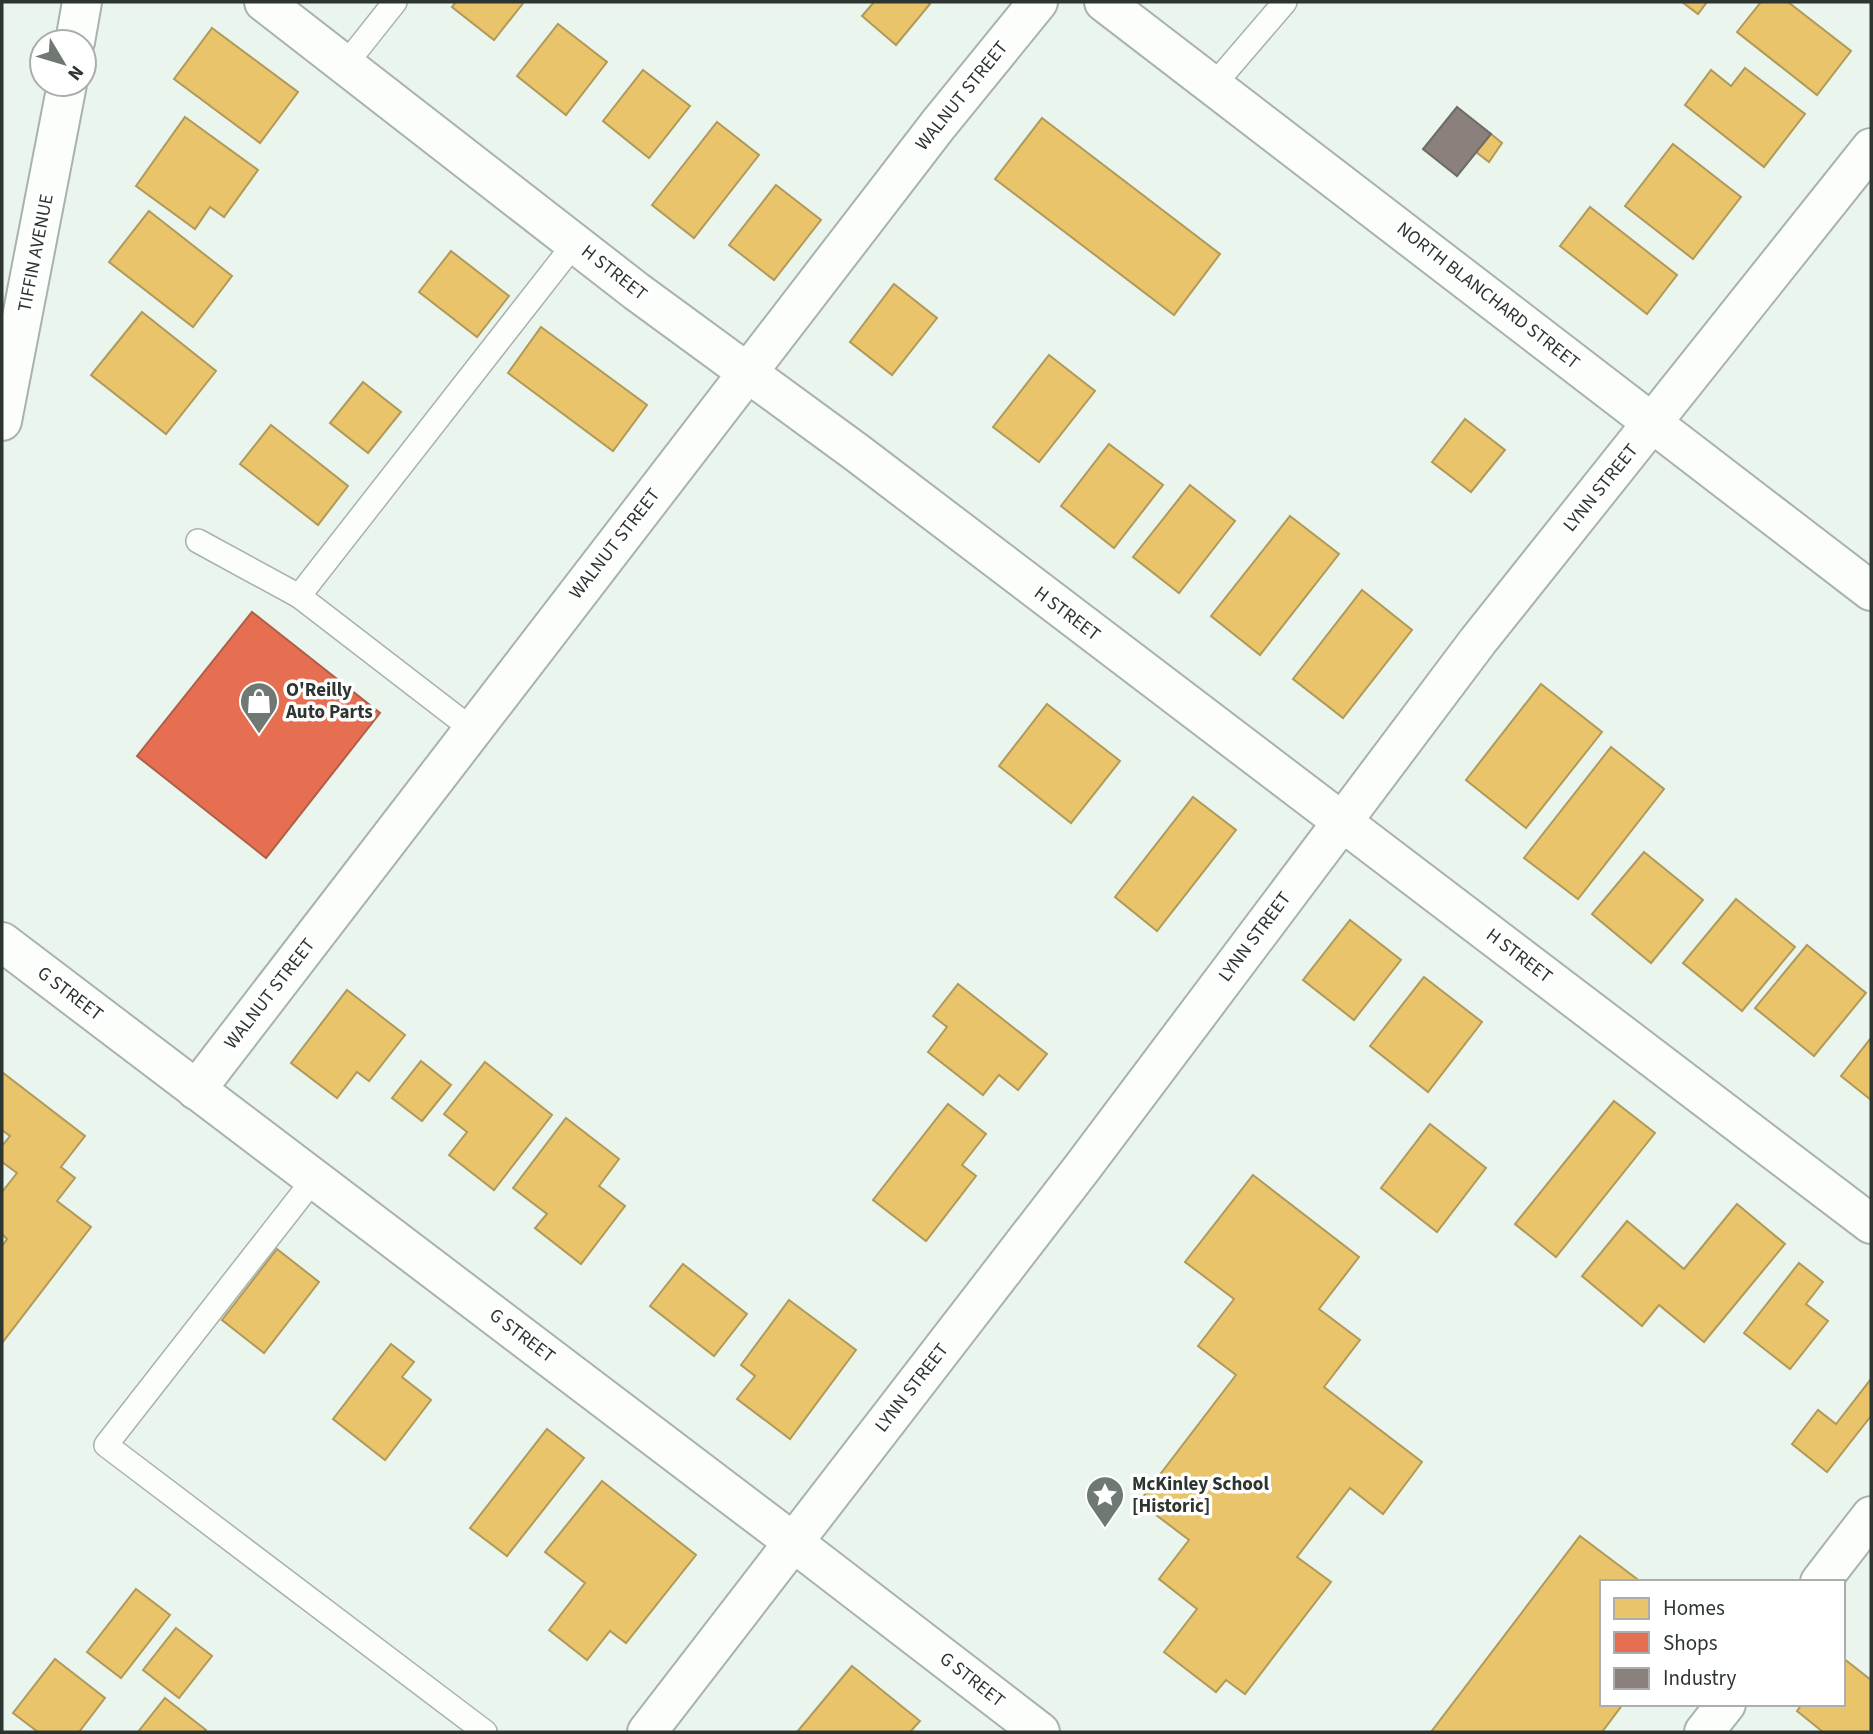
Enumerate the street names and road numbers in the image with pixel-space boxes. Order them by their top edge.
street label: WALNUT STREET [909,35,1015,157]
street label: TIFFIN AVENUE [11,192,61,314]
street label: NORTH BLANCHARD STREET [1391,216,1585,376]
street label: H STREET [575,239,653,307]
street label: LYNN STREET [1557,438,1645,538]
street label: WALNUT STREET [563,483,667,605]
street label: H STREET [1028,580,1106,648]
street label: LYNN STREET [1212,886,1298,988]
street label: H STREET [1480,922,1558,990]
street label: WALNUT STREET [218,933,322,1055]
street label: G STREET [31,960,109,1028]
street label: G STREET [483,1302,561,1370]
street label: LYNN STREET [869,1338,955,1438]
street label: G STREET [934,1646,1010,1714]

